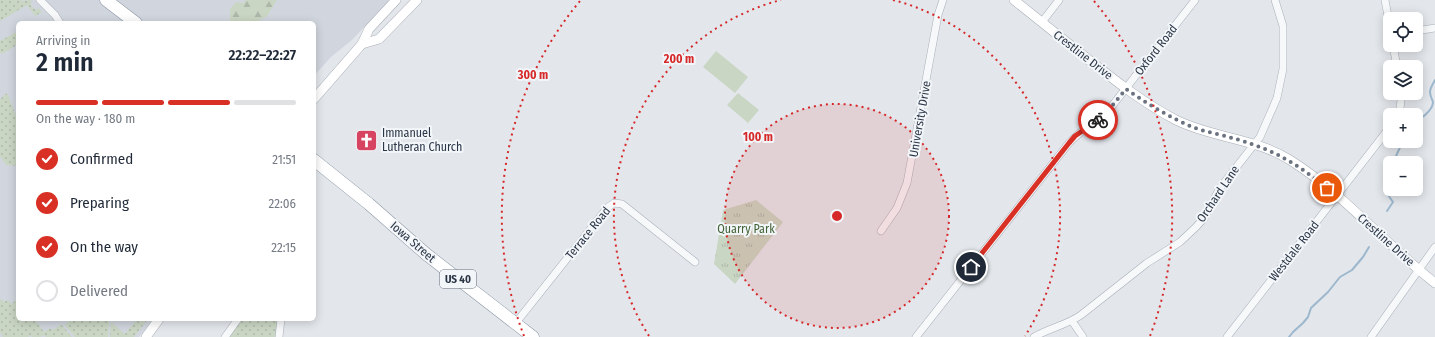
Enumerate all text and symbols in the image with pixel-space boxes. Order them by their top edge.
map controls [1383,12,1423,196]
button: locate [1383,12,1423,52]
street label: Oxford Road [1132,22,1180,78]
street label: Crestline Drive [1051,28,1115,83]
text: Arriving in [36,33,90,48]
text: 22:22–22:27 [228,46,296,64]
text: 2 min [36,47,94,78]
text: 200 m [663,52,694,66]
button: layers [1383,60,1423,100]
text: 300 m [517,68,548,82]
street label: University Drive [906,80,934,158]
courier [1078,100,1118,140]
button: + [1383,108,1423,148]
icon: bike [1087,109,1109,131]
text: On the way · 180 m [36,111,135,126]
place label: Immanuel Lutheran Church [382,126,462,154]
church icon: Immanuel Lutheran Church [353,127,379,153]
text: 100 m [743,130,773,144]
icon: check [36,148,58,170]
text: Confirmed [70,150,133,168]
text: 21:51 [272,152,296,167]
button: − [1383,156,1423,196]
street label: Orchard Lane [1194,163,1242,225]
pin [1310,171,1344,205]
icon: bag [1316,177,1338,199]
icon: check [36,192,58,214]
text: Preparing [70,194,129,212]
text: 22:06 [269,196,296,211]
street label: Terrace Road [563,204,613,262]
centre of rings [830,209,844,223]
street label: Crestline Drive [1355,211,1417,269]
street label: Westdale Road [1266,218,1322,284]
street label: Iowa Street [388,219,439,265]
park label: Quarry Park [717,222,775,236]
icon: check [36,236,58,258]
text: On the way [70,238,138,256]
text: 22:15 [271,240,296,255]
pin [954,250,988,284]
icon: home [960,256,982,278]
road number: US 40 [440,270,476,288]
text: Delivered [70,282,128,300]

